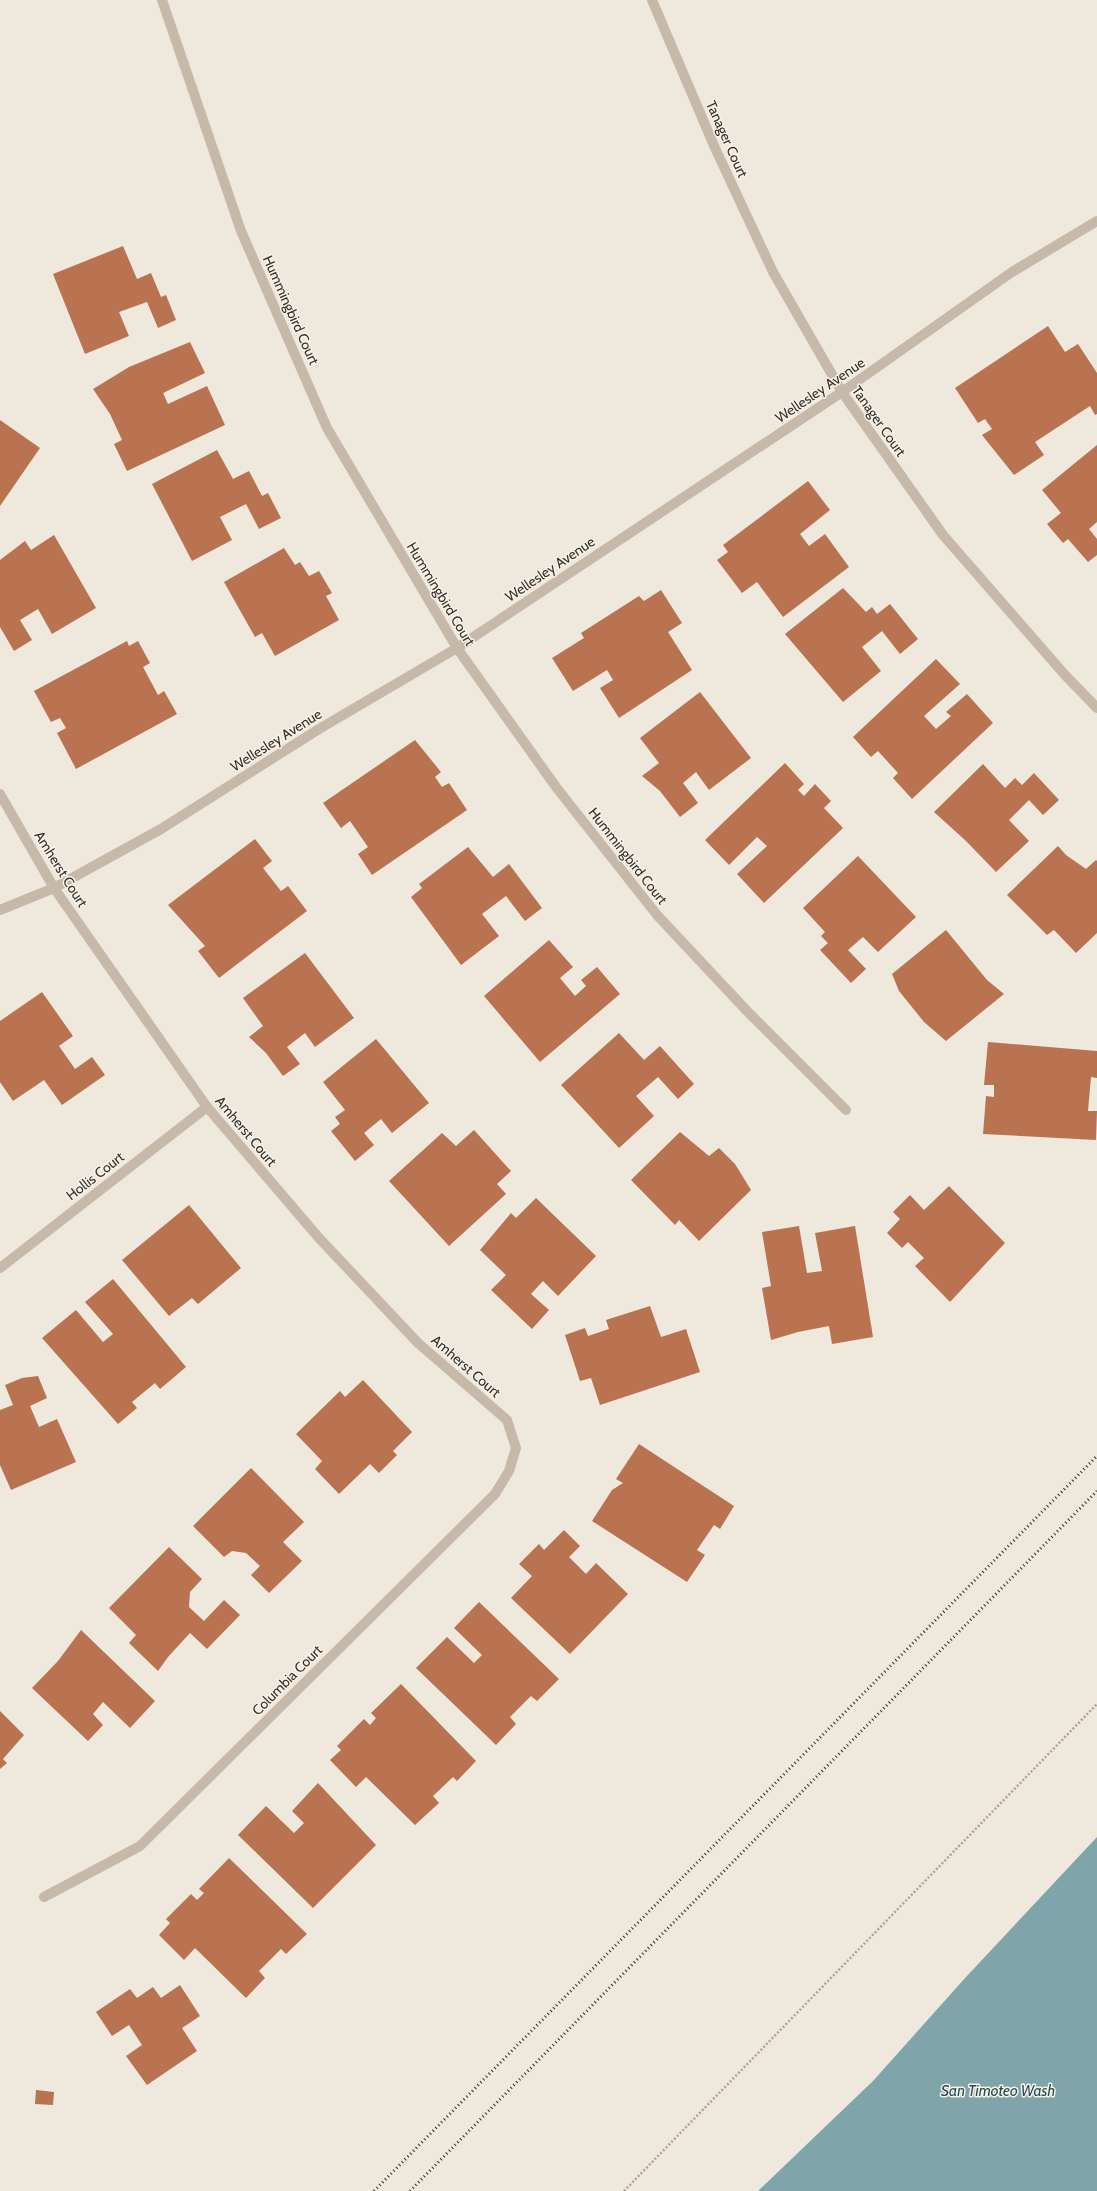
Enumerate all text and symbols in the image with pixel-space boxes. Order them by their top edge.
street label: Tanager Court [702,98,752,180]
street label: Hummingbird Court [259,252,323,368]
street label: Wellesley Avenue [772,353,868,427]
street label: Tanager Court [848,382,910,460]
street label: Wellesley Avenue [502,532,598,606]
street label: Hummingbird Court [403,539,479,649]
street label: Wellesley Avenue [227,705,325,775]
street label: Hummingbird Court [585,804,672,908]
street label: Amherst Court [30,828,92,911]
street label: Amherst Court [211,1092,281,1170]
street label: Hollis Court [62,1148,128,1204]
street label: Amherst Court [428,1331,505,1401]
street label: Columbia Court [248,1641,326,1719]
water label: San Timoteo Wash [941,2082,1055,2100]

